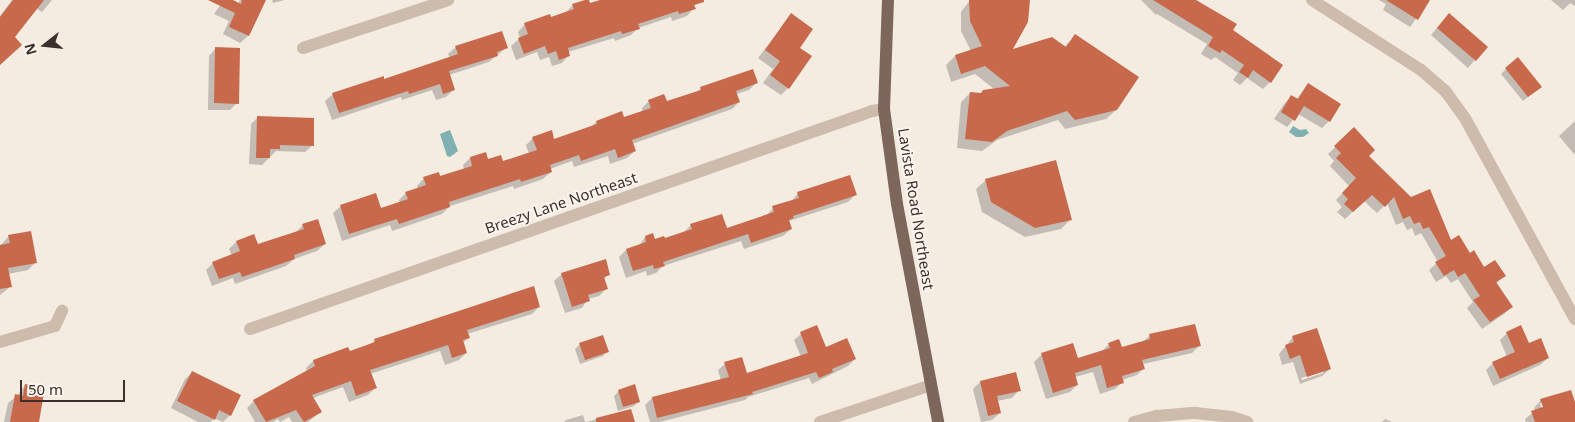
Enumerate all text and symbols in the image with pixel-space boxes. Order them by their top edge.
north arrow [20,20,70,70]
text: N [19,41,41,57]
street label: Lavista Road Northeast [894,127,938,291]
street label: Breezy Lane Northeast [483,168,639,238]
scale bar [22,370,128,402]
text: 50 m [28,379,63,399]

